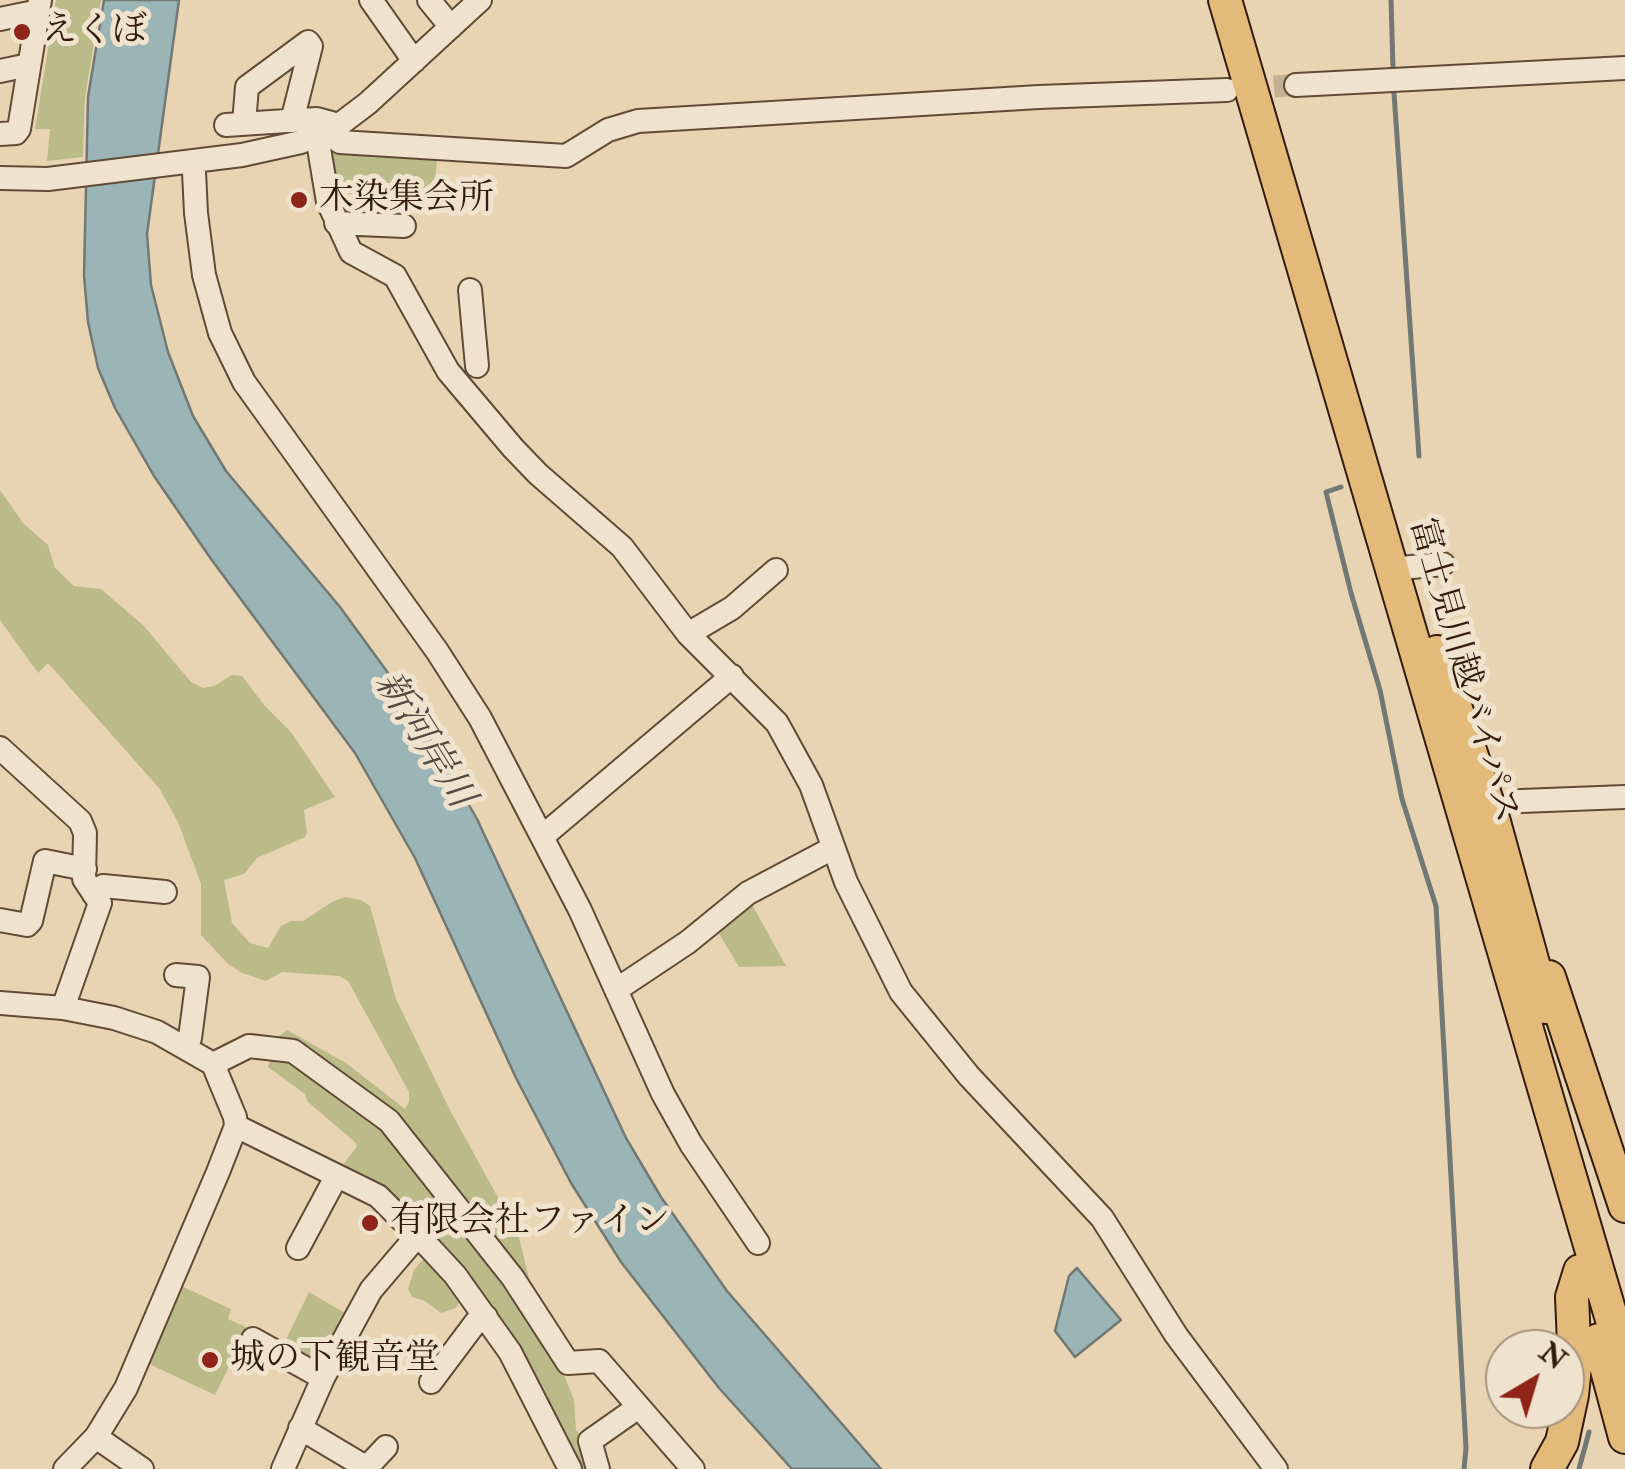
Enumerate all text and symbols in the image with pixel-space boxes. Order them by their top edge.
place label: えくぼ [42,11,147,53]
marker: えくぼ [11,21,33,43]
place label: 木染集会所 [319,179,494,221]
marker: 木染集会所 [288,189,310,211]
street label: 富士見川越バイパス [1398,514,1526,828]
water label: 新河岸川 [362,664,482,818]
place label: 有限会社ファイン [390,1202,670,1244]
marker: 有限会社ファイン [359,1212,381,1234]
north arrow [1485,1329,1585,1429]
text: N [1532,1335,1573,1378]
place label: 城の下観音堂 [230,1339,440,1381]
marker: 城の下観音堂 [199,1349,221,1371]

